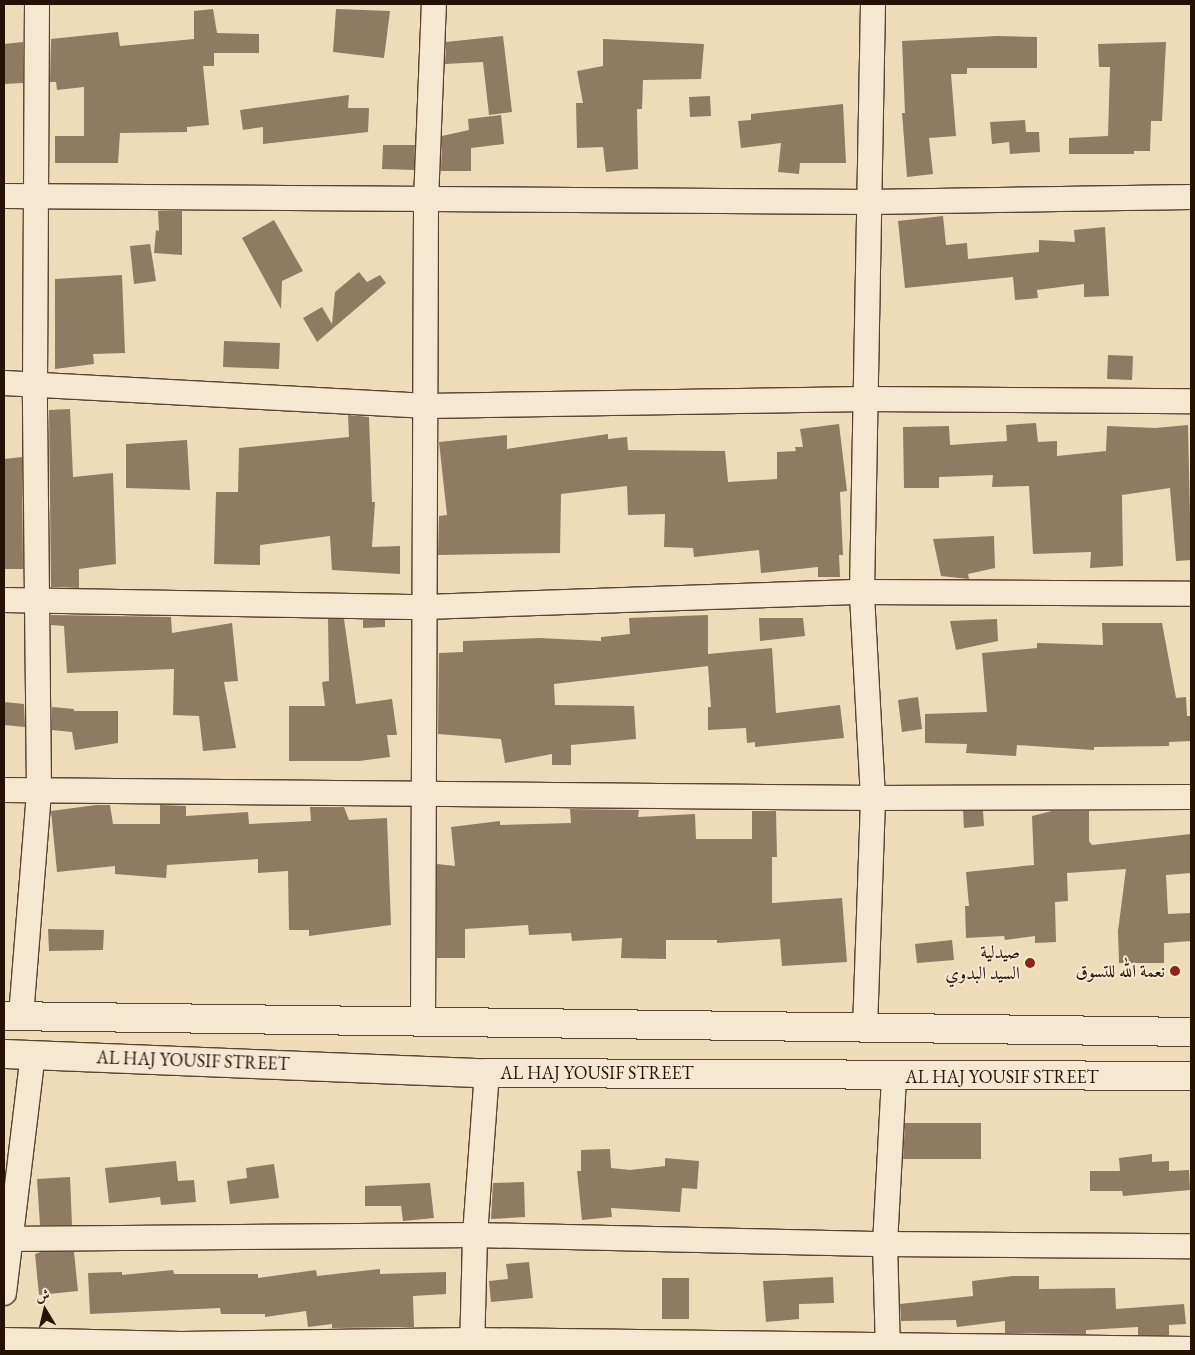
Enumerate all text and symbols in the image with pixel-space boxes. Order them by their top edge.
place label: صيدلية السيد البدوي [945,942,1020,984]
marker: صيدلية السيد البدوي [1024,957,1036,969]
place label: نعمة الله للتسوق [1075,960,1165,982]
marker: نعمة الله للتسوق [1169,965,1181,977]
street label: AL HAJ YOUSIF STREET [96,1047,290,1075]
street label: AL HAJ YOUSIF STREET [500,1062,694,1084]
street label: AL HAJ YOUSIF STREET [905,1066,1099,1088]
north arrow [20,1285,70,1335]
text: ش [34,1285,51,1305]

